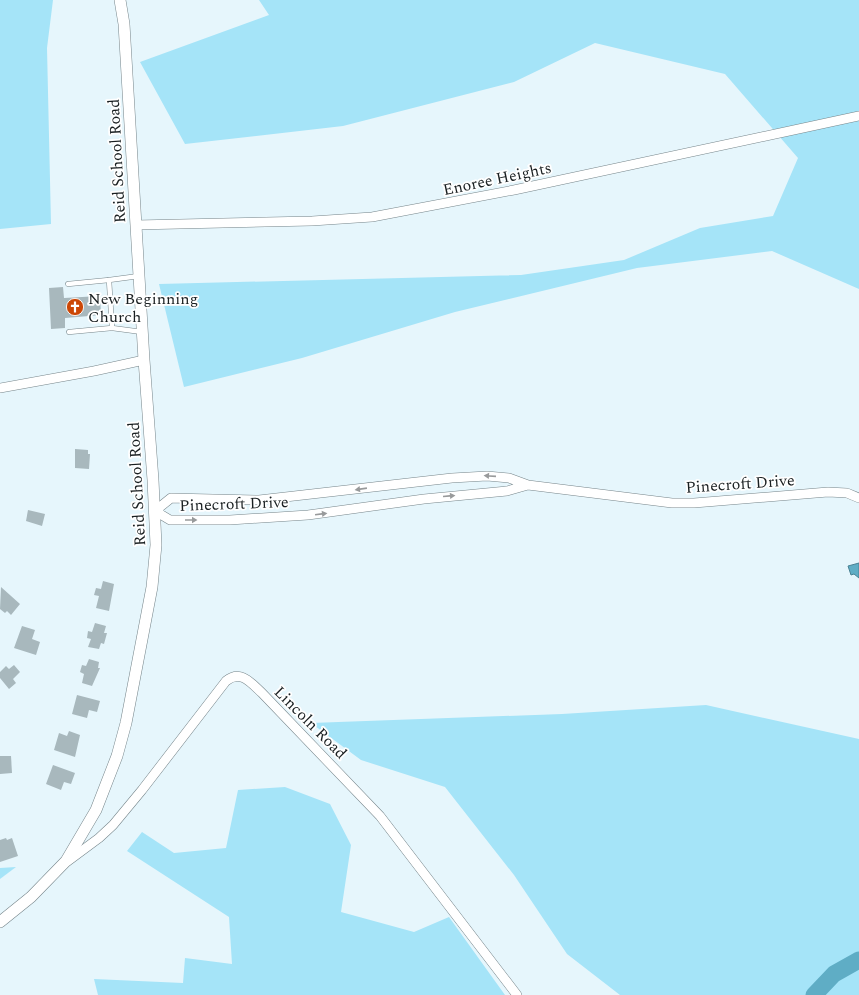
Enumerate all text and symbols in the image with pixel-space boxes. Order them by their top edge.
street label: Reid School Road [102,98,132,224]
street label: Enoree Heights [441,156,554,202]
place label: New Beginning Church [88,287,198,329]
church icon: New Beginning Church [65,297,85,317]
street label: Reid School Road [122,421,152,547]
street label: Pinecroft Drive [685,468,795,500]
one-way arrow [484,473,496,480]
one-way arrow [355,486,367,492]
street label: Pinecroft Drive [179,490,289,518]
one-way arrow [443,493,455,500]
one-way arrow [315,511,327,517]
one-way arrow [185,517,198,523]
street label: Lincoln Road [268,681,352,765]

